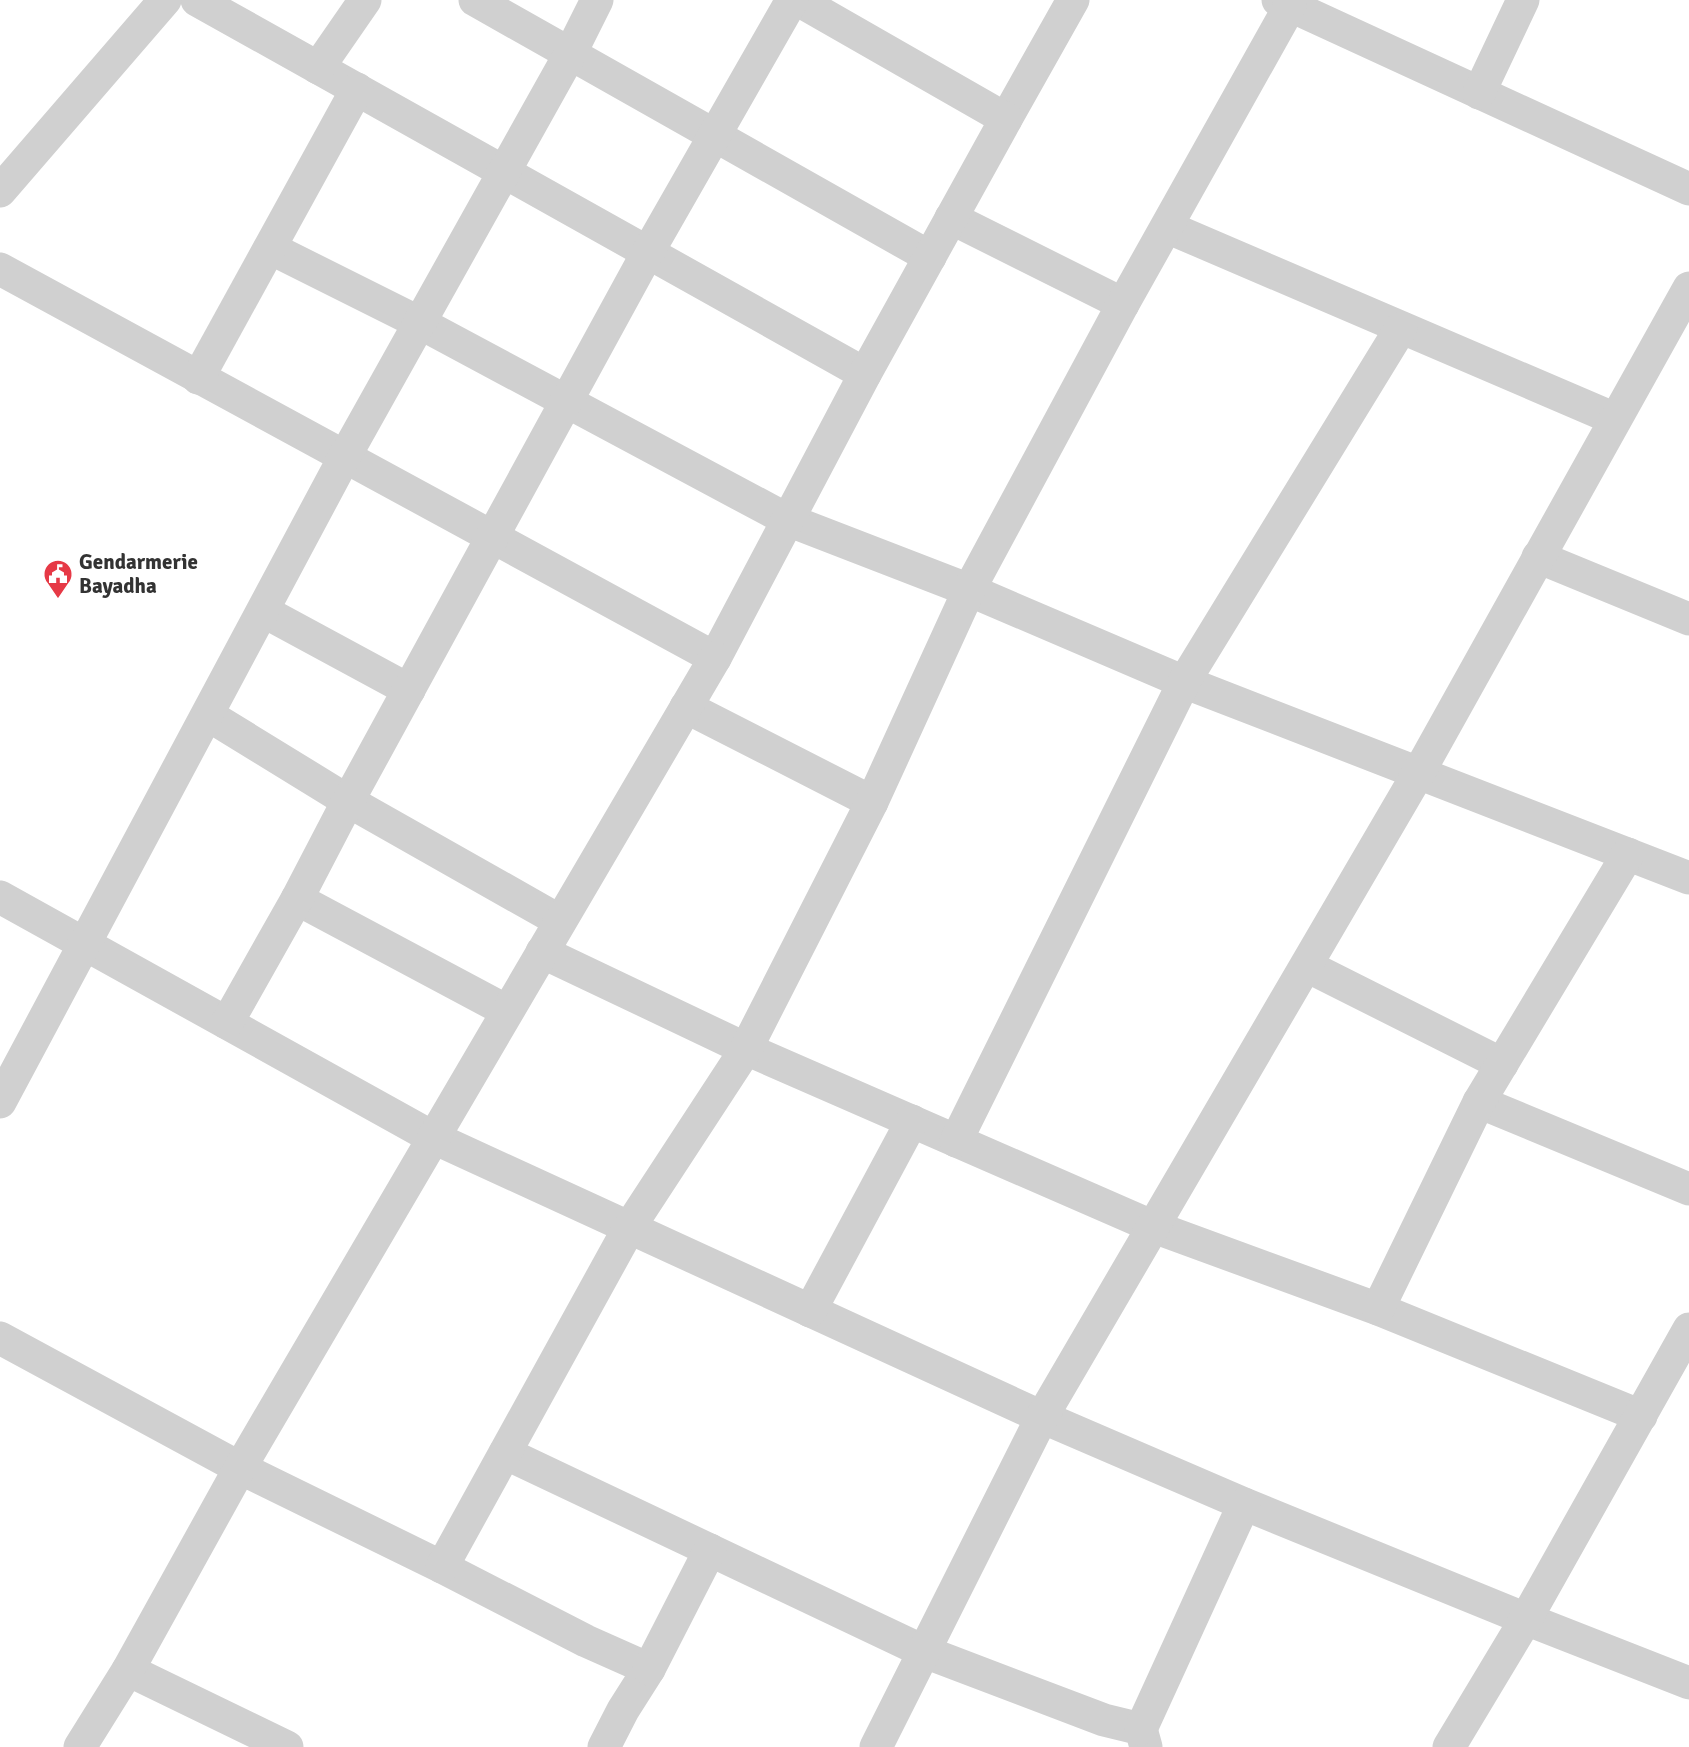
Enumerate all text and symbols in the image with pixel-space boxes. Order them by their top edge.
place label: Gendarmerie Bayadha [79,549,198,599]
public building icon: Gendarmerie Bayadha [42,558,74,600]

